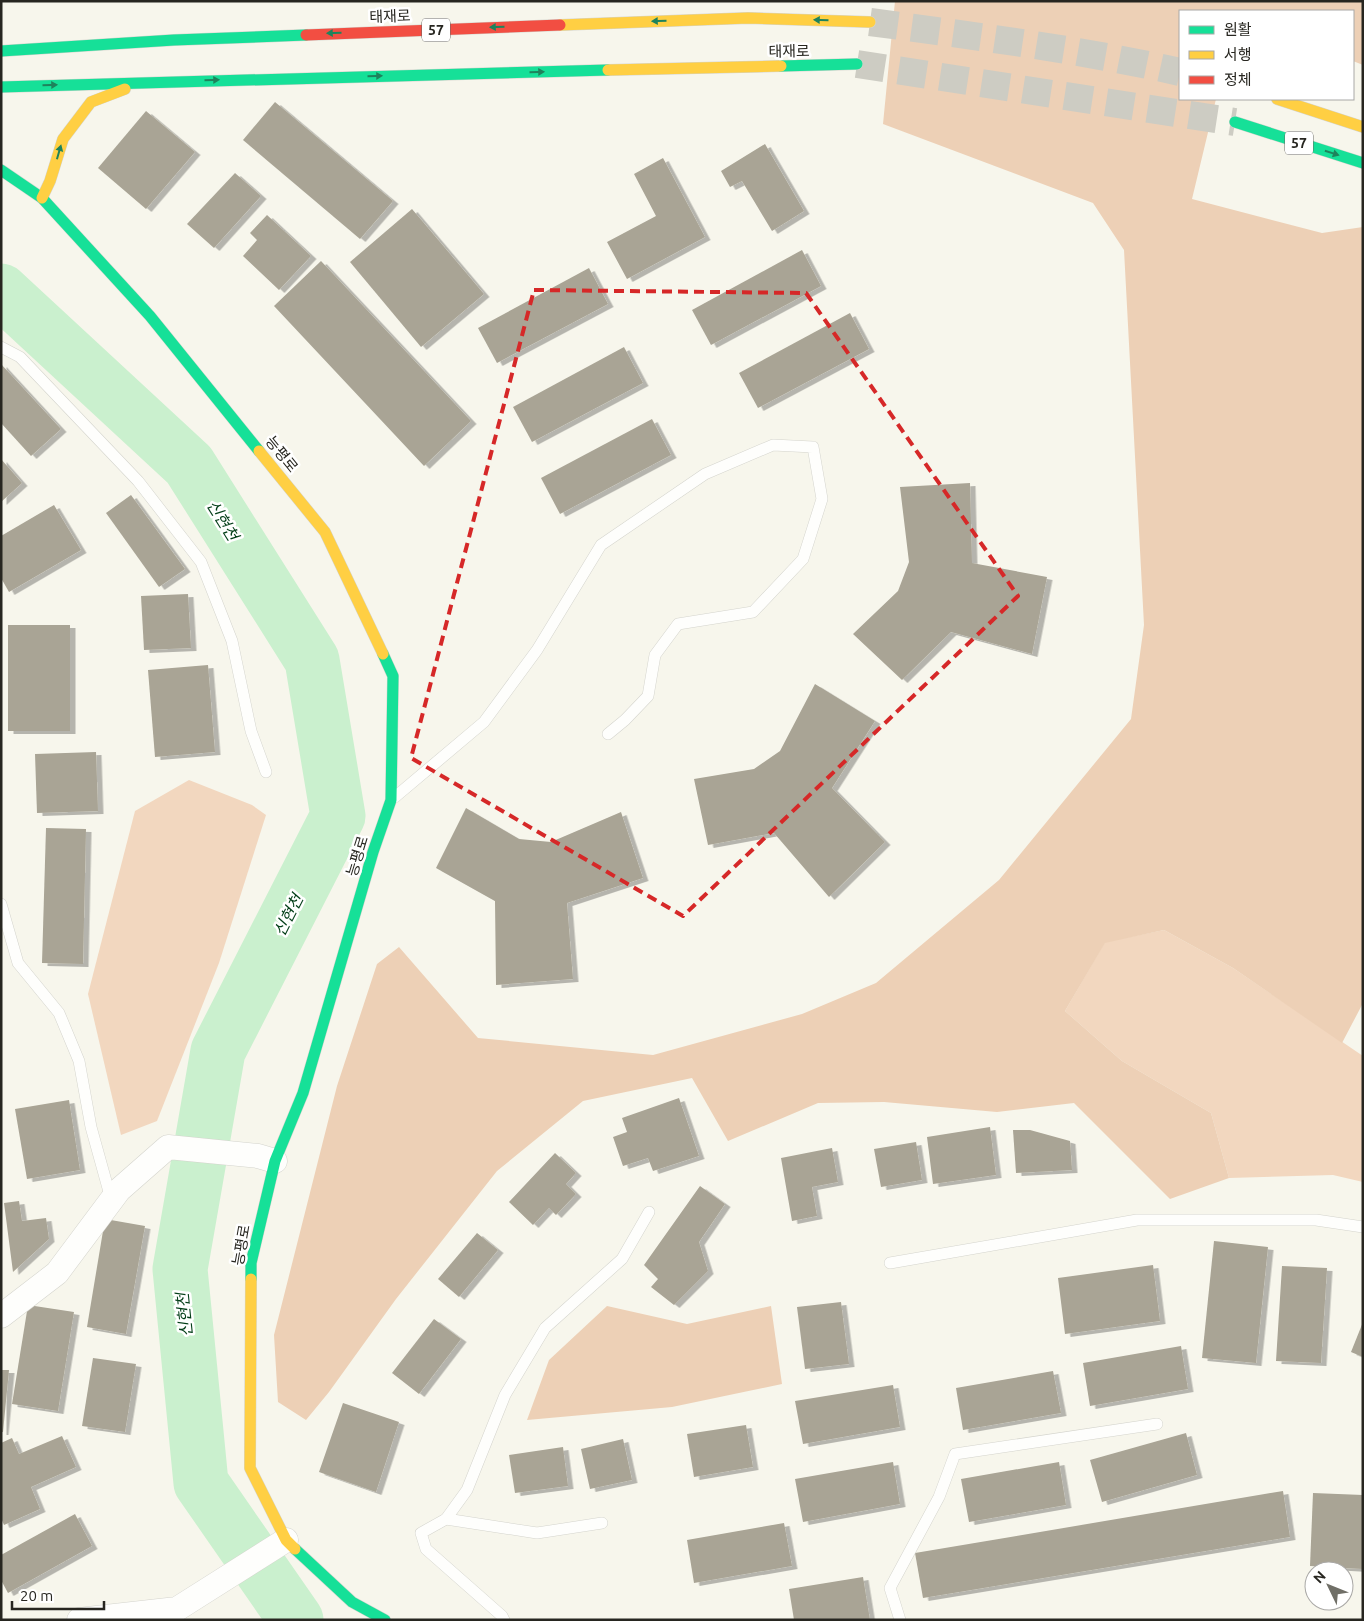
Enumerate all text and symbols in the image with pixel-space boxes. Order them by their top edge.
street label: 태재로 [369,7,411,25]
legend [1179,10,1354,100]
one-way arrow [813,16,829,24]
one-way arrow [651,17,667,25]
road number: 57 [422,18,450,42]
text: 원활 [1224,21,1252,38]
one-way arrow [488,24,504,32]
one-way arrow [326,30,342,38]
street label: 태재로 [768,42,810,60]
text: 서행 [1224,46,1252,63]
one-way arrow [530,68,546,76]
text: 정체 [1224,71,1252,88]
one-way arrow [367,72,383,80]
one-way arrow [205,76,221,84]
one-way arrow [42,81,58,89]
road number: 57 [1285,132,1313,154]
one-way arrow [55,145,63,160]
one-way arrow [1324,150,1339,158]
street label: 능평로 [262,433,302,475]
water label: 신현천 [204,497,244,545]
street label: 능평로 [343,834,371,878]
water label: 신현천 [270,889,307,939]
street label: 능평로 [229,1223,253,1267]
water label: 신현천 [173,1290,195,1338]
north arrow [1304,1561,1354,1611]
text: N [1310,1568,1329,1586]
scale bar [12,1578,105,1610]
text: 20 m [20,1587,53,1604]

